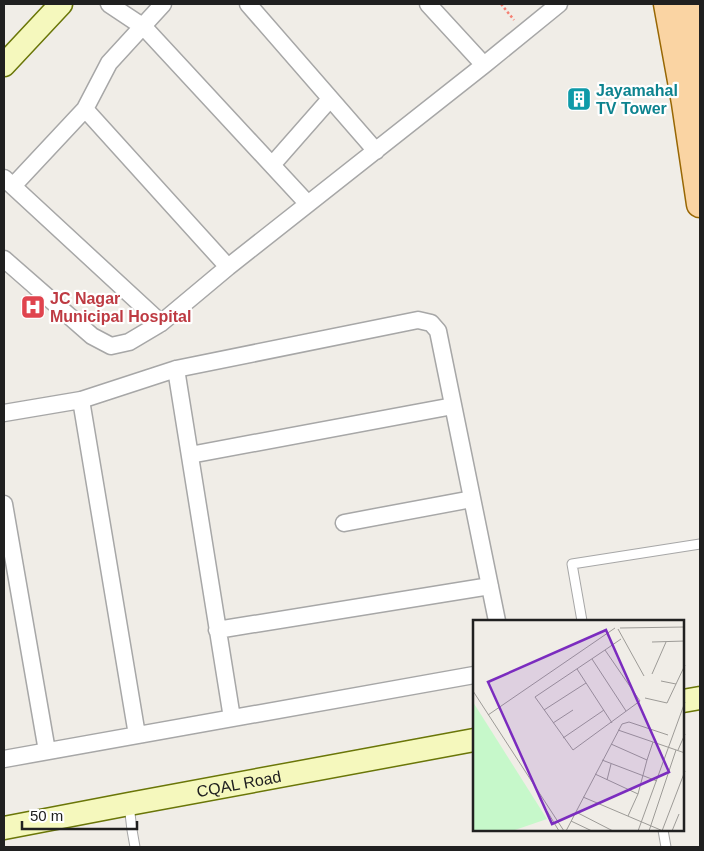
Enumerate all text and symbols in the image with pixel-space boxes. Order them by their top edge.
place label: Jayamahal TV Tower [596,82,678,117]
building icon: Jayamahal TV Tower [566,86,592,112]
place label: JC Nagar Municipal Hospital [50,290,191,325]
hospital icon: JC Nagar Municipal Hospital [20,294,46,320]
inset map [473,620,684,831]
street label: CQAL Road [195,767,283,800]
scale bar [22,798,138,830]
text: 50 m [30,807,63,824]

